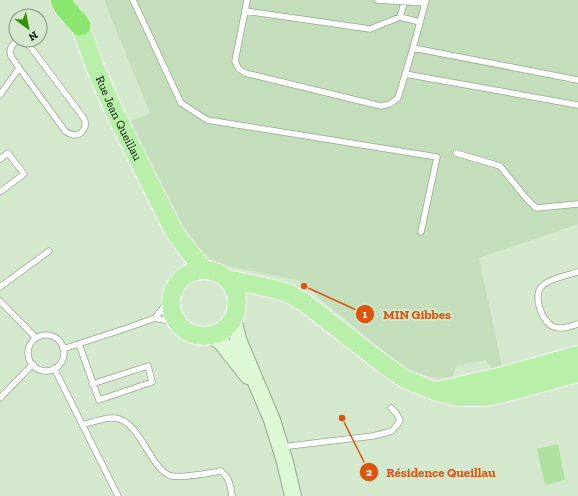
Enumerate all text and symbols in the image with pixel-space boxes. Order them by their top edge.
north arrow [8,8,48,48]
text: N [26,28,40,44]
street label: Rue Jean Queillau [93,74,145,163]
callout: MIN Gibbes [355,302,459,327]
text: 1 [363,307,368,321]
text: MIN Gibbes [383,307,451,322]
callout: Résidence Queillau [359,460,504,485]
text: 2 [366,465,373,479]
text: Résidence Queillau [386,465,496,480]

